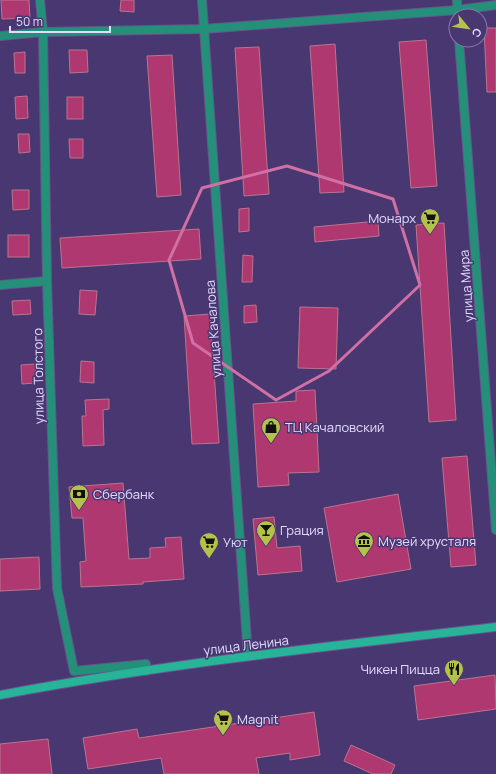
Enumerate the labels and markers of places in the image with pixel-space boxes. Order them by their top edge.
supermarket icon: Монарх [419,207,441,235]
place label: Монарх [368,209,416,227]
shop icon: ТЦ Качаловский [260,416,282,444]
place label: ТЦ Качаловский [285,418,384,436]
bank icon: Сбербанк [68,483,90,511]
place label: Сбербанк [93,485,155,503]
bar icon: Грация [255,519,277,547]
place label: Грация [280,521,324,539]
museum icon: Музей хрусталя [353,530,375,558]
supermarket icon: Уют [198,531,220,559]
place label: Музей хрусталя [378,532,476,550]
place label: Уют [223,533,248,551]
restaurant icon: Чикен Пицца [443,658,465,686]
place label: Чикен Пицца [360,660,440,678]
supermarket icon: Magnit [212,708,234,736]
place label: Magnit [237,710,279,728]

